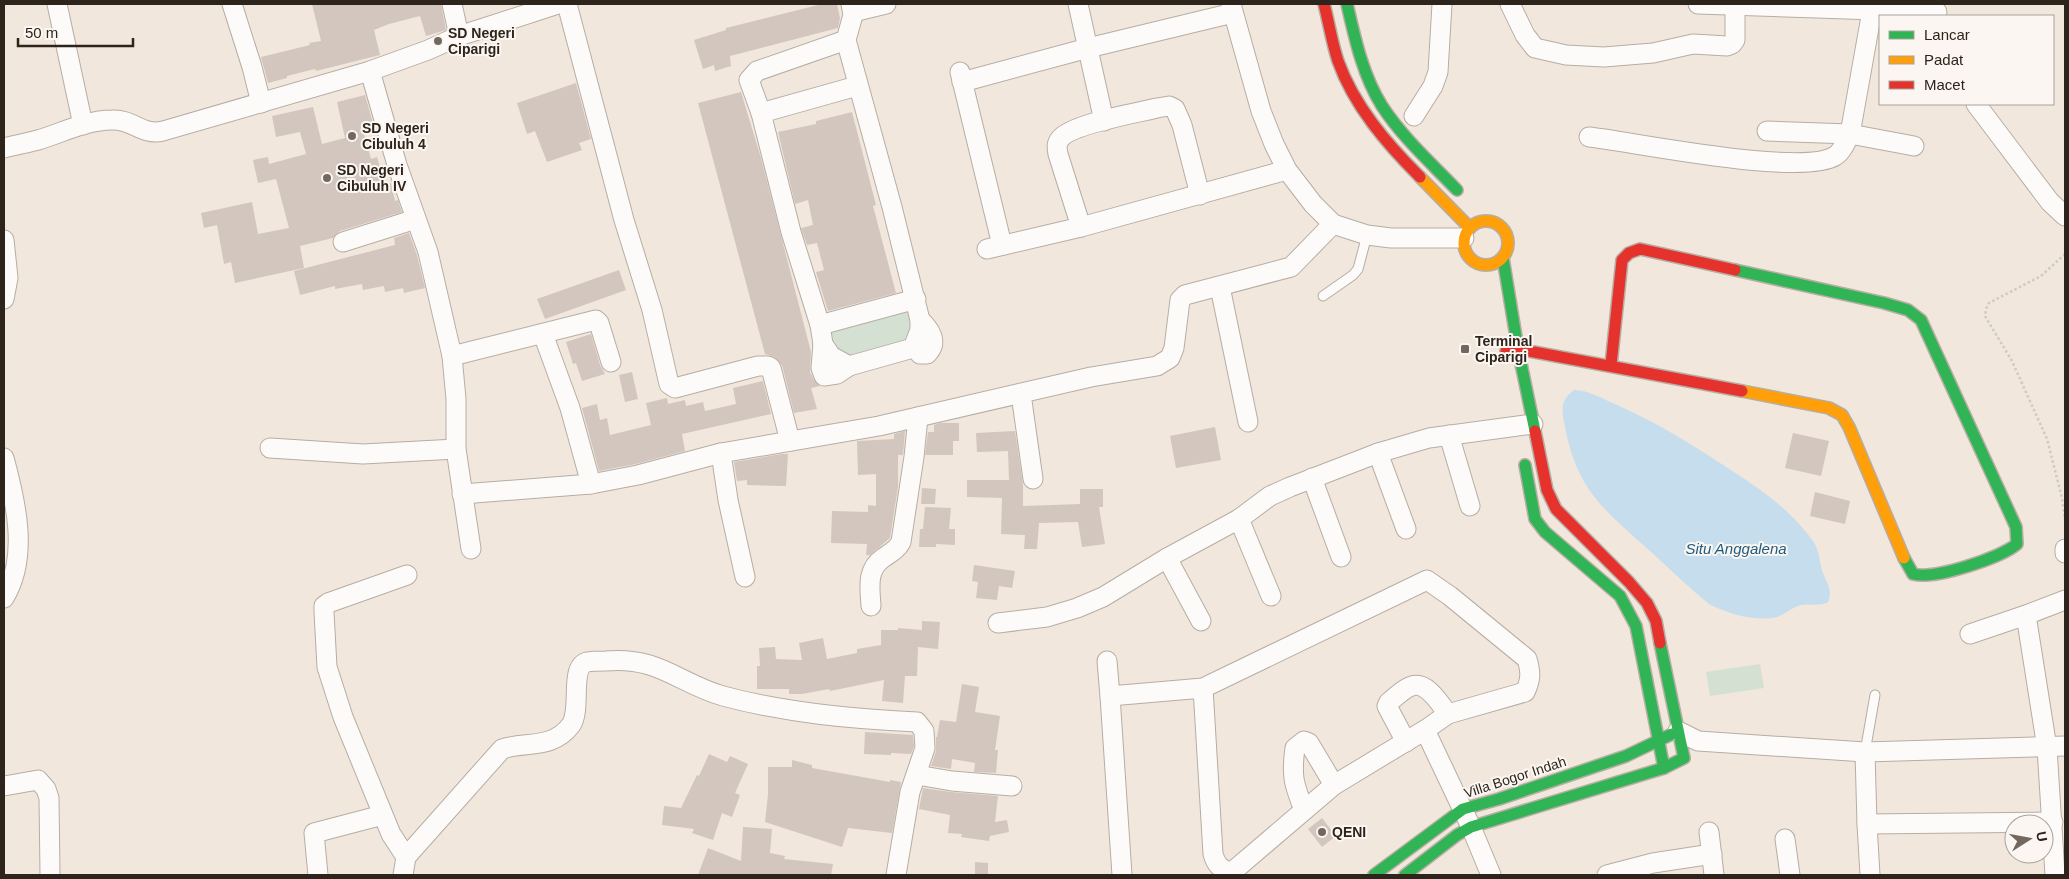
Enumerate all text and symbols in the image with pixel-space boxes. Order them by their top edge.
scale bar [18,15,132,47]
legend [1879,15,2054,105]
text: 50 m [25,24,58,41]
place label: SD Negeri Ciparigi [448,25,515,57]
text: Lancar [1924,26,1970,43]
marker: SD Negeri Ciparigi [432,35,444,47]
text: Padat [1924,51,1964,68]
text: Macet [1924,76,1966,93]
place label: SD Negeri Cibuluh 4 [362,120,429,152]
marker: SD Negeri Cibuluh 4 [346,130,358,142]
place label: SD Negeri Cibuluh IV [337,162,407,194]
marker: SD Negeri Cibuluh IV [321,172,333,184]
place label: Terminal Ciparigi [1475,333,1532,365]
marker: Terminal Ciparigi [1459,343,1471,355]
water label: Situ Anggalena [1685,540,1787,557]
street label: Villa Bogor Indah [1462,753,1568,801]
north arrow [2004,814,2054,864]
place label: QENI [1332,824,1366,840]
marker: QENI [1316,826,1328,838]
text: U [2033,830,2051,843]

